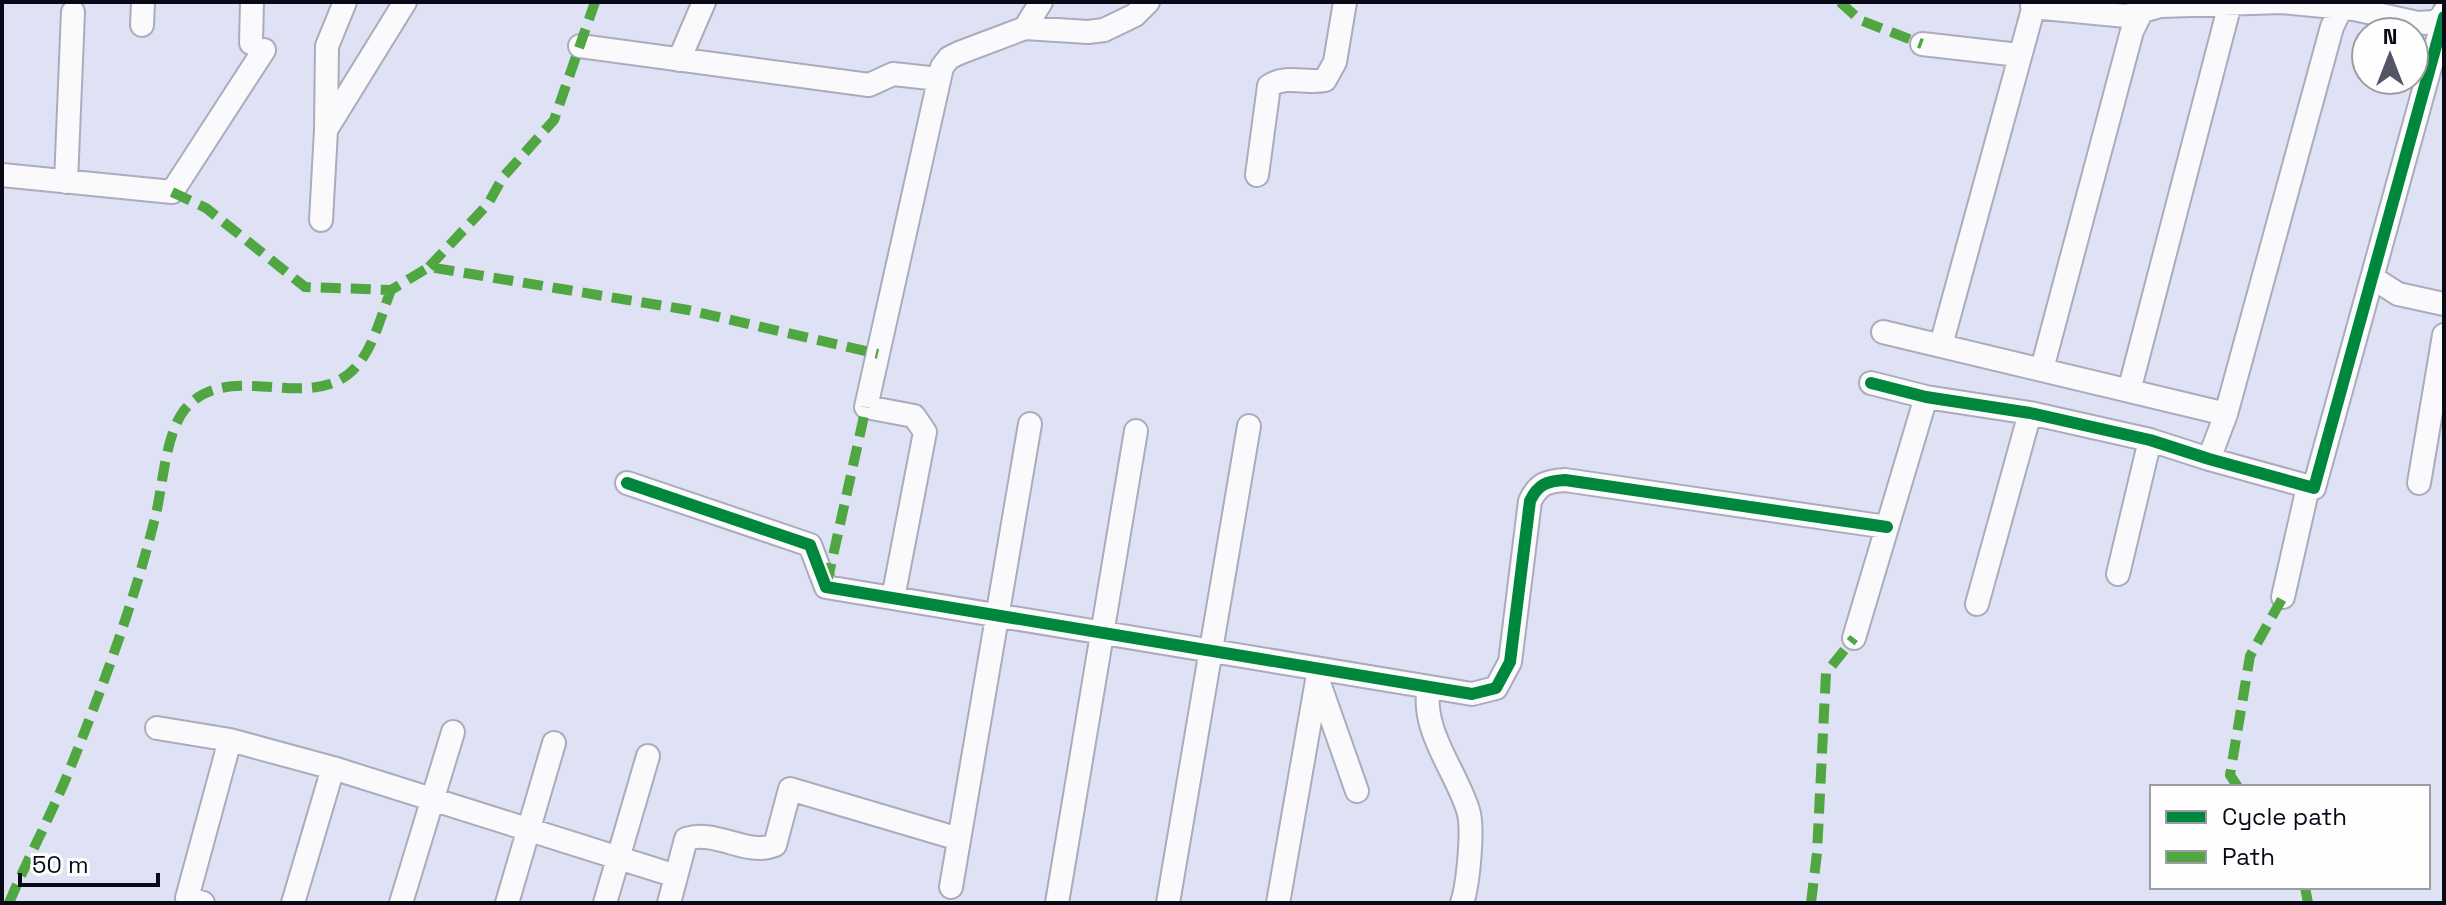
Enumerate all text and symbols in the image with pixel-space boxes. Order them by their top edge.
north arrow [2350,16,2430,96]
text: N [2383,22,2397,50]
legend [2150,785,2430,889]
text: Cycle path [2222,801,2347,832]
scale bar [20,837,158,887]
text: Path [2222,841,2275,872]
text: 50 m [32,849,89,880]

